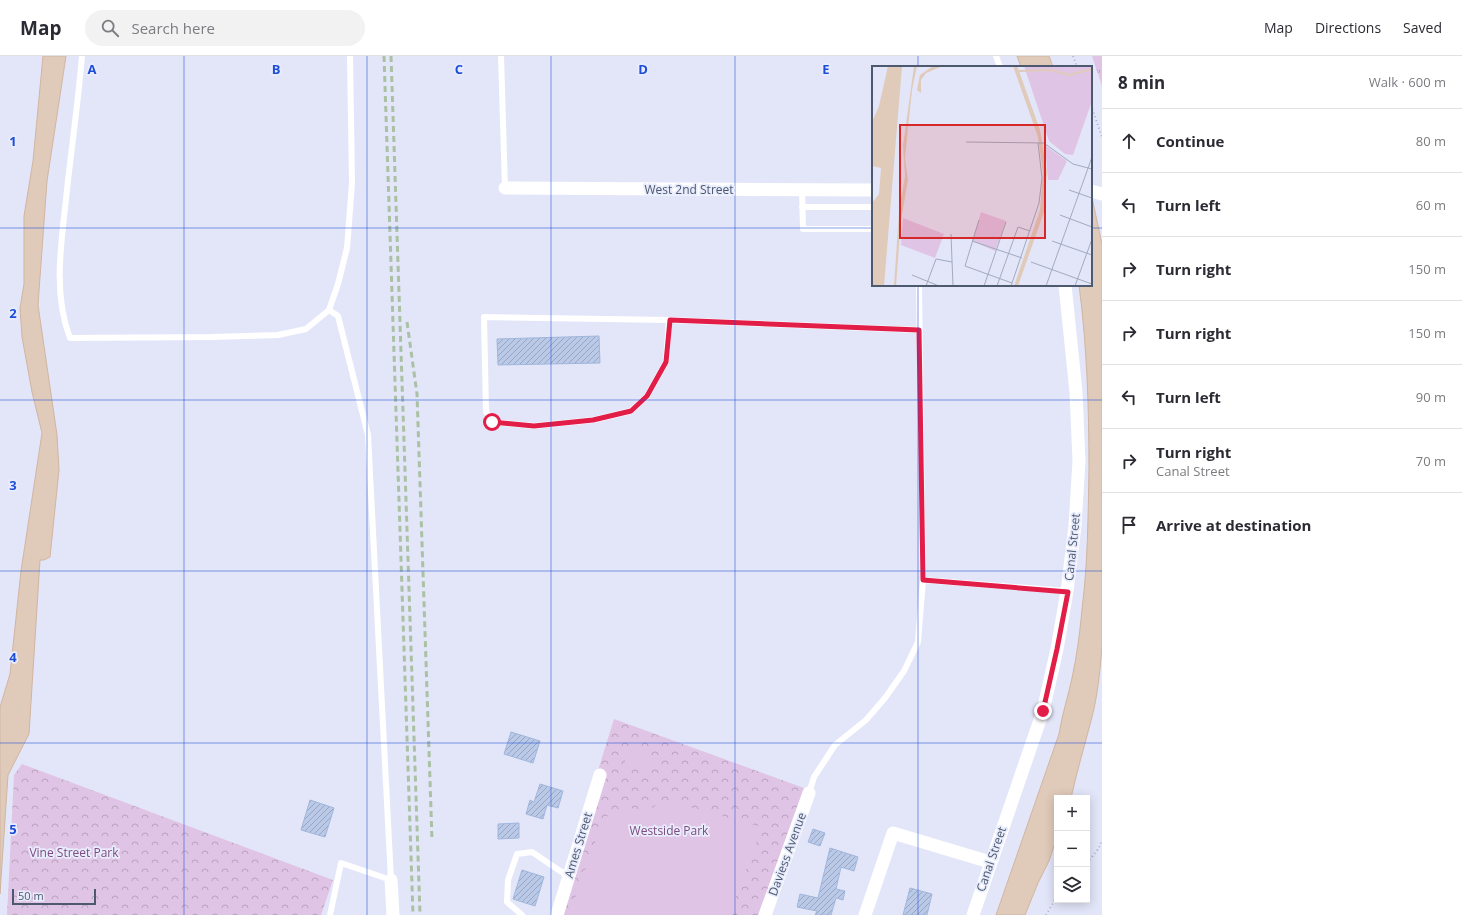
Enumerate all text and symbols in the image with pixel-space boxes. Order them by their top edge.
search box [85,10,365,46]
text: Map [20,15,61,41]
icon: search [99,17,121,39]
text: Search here [131,18,215,38]
text: Map [1264,18,1293,37]
text: Directions [1315,18,1381,37]
text: Saved [1403,18,1442,37]
text: A [88,60,97,78]
text: B [272,60,281,78]
text: C [455,60,463,78]
text: D [638,60,648,78]
text: E [822,60,830,78]
inset map [872,66,1092,286]
text: 8 min [1118,71,1165,94]
text: Walk · 600 m [1369,73,1446,91]
icon: ahead [1118,130,1140,152]
text: Continue [1156,131,1224,151]
text: 1 [9,132,17,150]
text: 80 m [1416,132,1446,150]
street label: West 2nd Street [644,181,734,198]
icon: left [1118,194,1140,216]
text: Turn left [1156,195,1221,215]
text: 60 m [1416,196,1446,214]
icon: right [1118,258,1140,280]
text: Turn right [1156,259,1231,279]
text: 150 m [1408,260,1446,278]
text: 2 [9,304,17,322]
icon: right [1118,322,1140,344]
text: Turn right [1156,323,1231,343]
text: 150 m [1408,324,1446,342]
icon: left [1118,386,1140,408]
text: Turn left [1156,387,1221,407]
text: 90 m [1416,388,1446,406]
route start [483,413,501,431]
text: Turn right [1156,442,1231,462]
icon: right [1118,450,1140,472]
text: 70 m [1416,452,1446,470]
text: Canal Street [1156,462,1230,480]
text: 3 [9,476,17,494]
street label: Canal Street [1060,512,1084,582]
icon: arrive [1118,514,1140,536]
text: Arrive at destination [1156,515,1311,535]
text: 4 [9,648,17,666]
route end [1034,702,1052,720]
map controls [1054,795,1090,903]
button: + [1054,795,1090,831]
street label: Ames Street [560,810,596,880]
street label: Daviess Avenue [764,810,810,898]
text: 5 [9,820,17,838]
park label: Westside Park [630,822,709,839]
street label: Canal Street [972,824,1010,894]
button: − [1054,831,1090,867]
park label: Vine Street Park [29,844,119,861]
button: layers [1054,867,1090,903]
scale bar [12,887,96,906]
text: 50 m [18,888,44,903]

